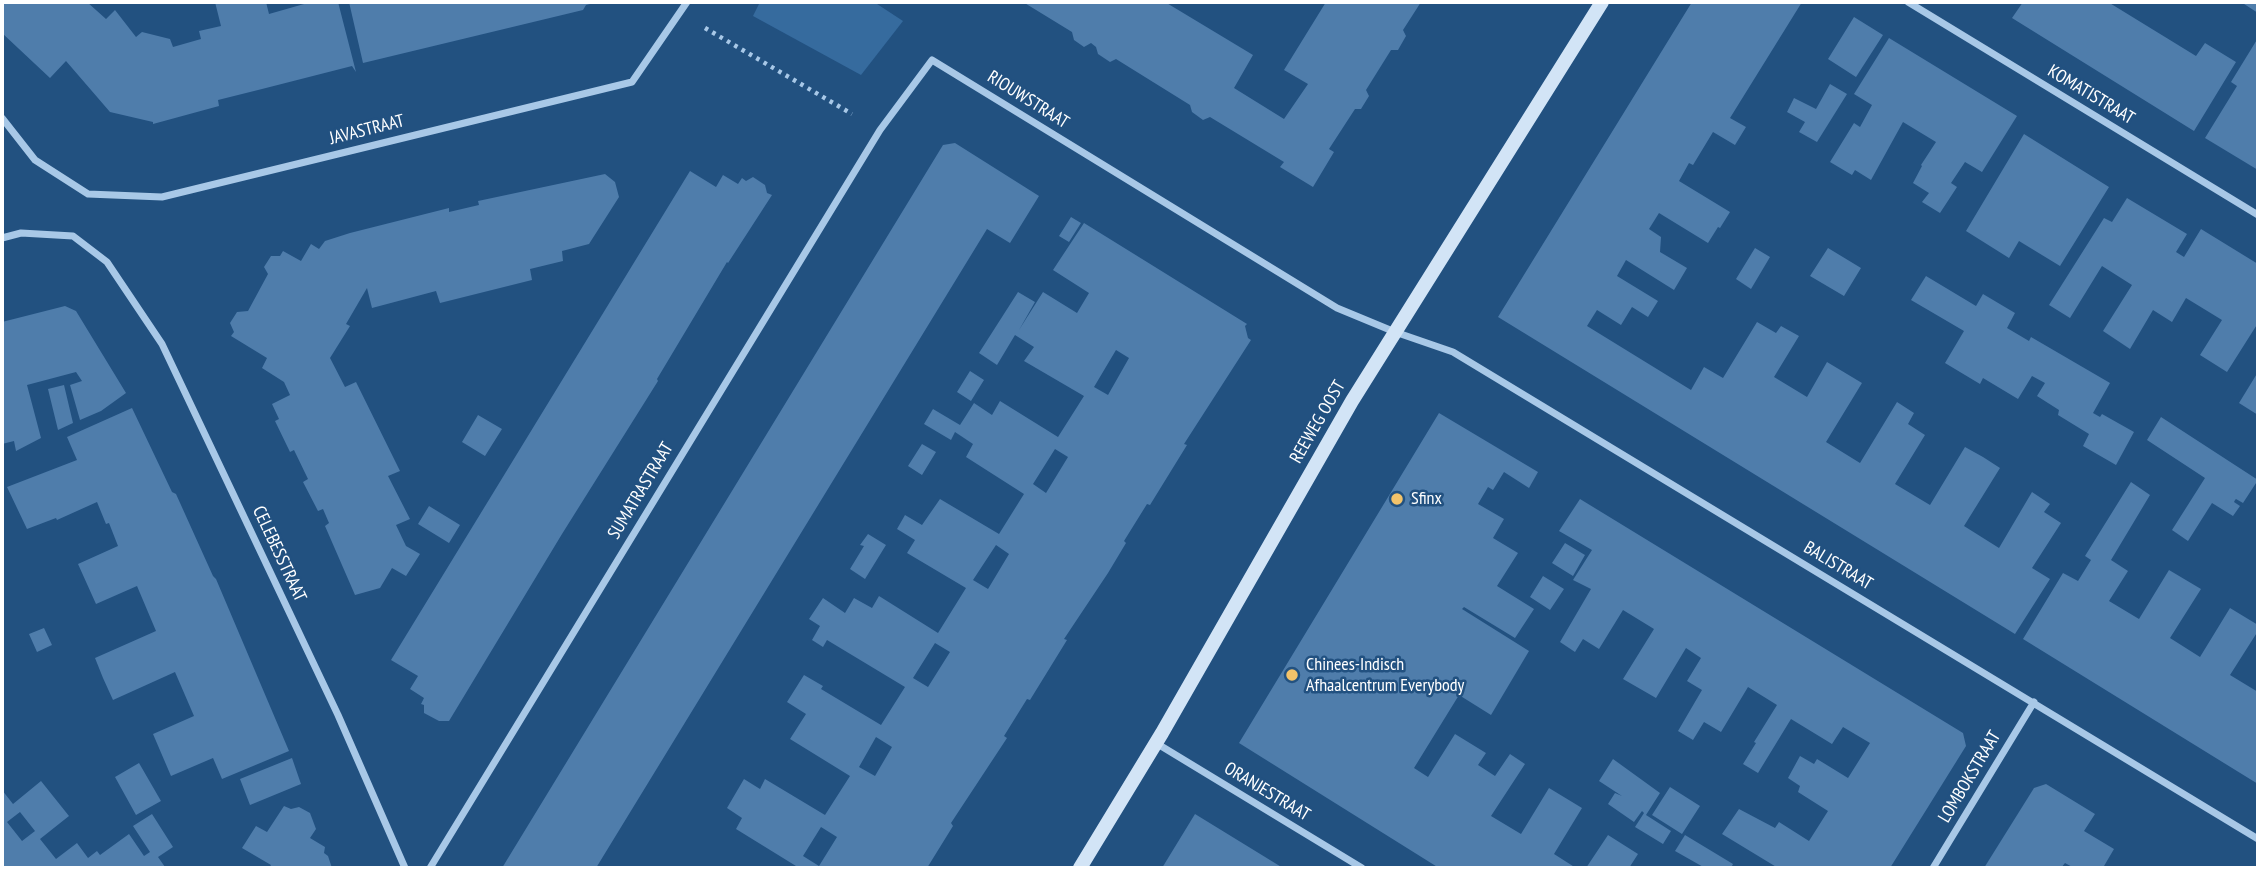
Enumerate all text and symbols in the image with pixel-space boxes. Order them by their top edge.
street label: KOMATISTRAAT [2044,61,2138,129]
street label: RIOUWSTRAAT [983,66,1073,134]
street label: JAVASTRAAT [327,110,407,150]
street label: REEWEG OOST [1286,377,1350,467]
street label: SUMATRASTRAAT [604,439,678,543]
place label: Sfinx [1411,488,1442,510]
marker: Sfinx [1389,491,1405,507]
street label: CELEBESSTRAAT [247,503,311,605]
street label: BALISTRAAT [1800,537,1876,595]
place label: Chinees-Indisch Afhaalcentrum Everybody [1306,654,1464,696]
marker: Chinees-Indisch Afhaalcentrum Everybody [1284,667,1300,683]
street label: LOMBOKSTRAAT [1934,727,2006,827]
street label: ORANJESTRAAT [1220,758,1314,826]

